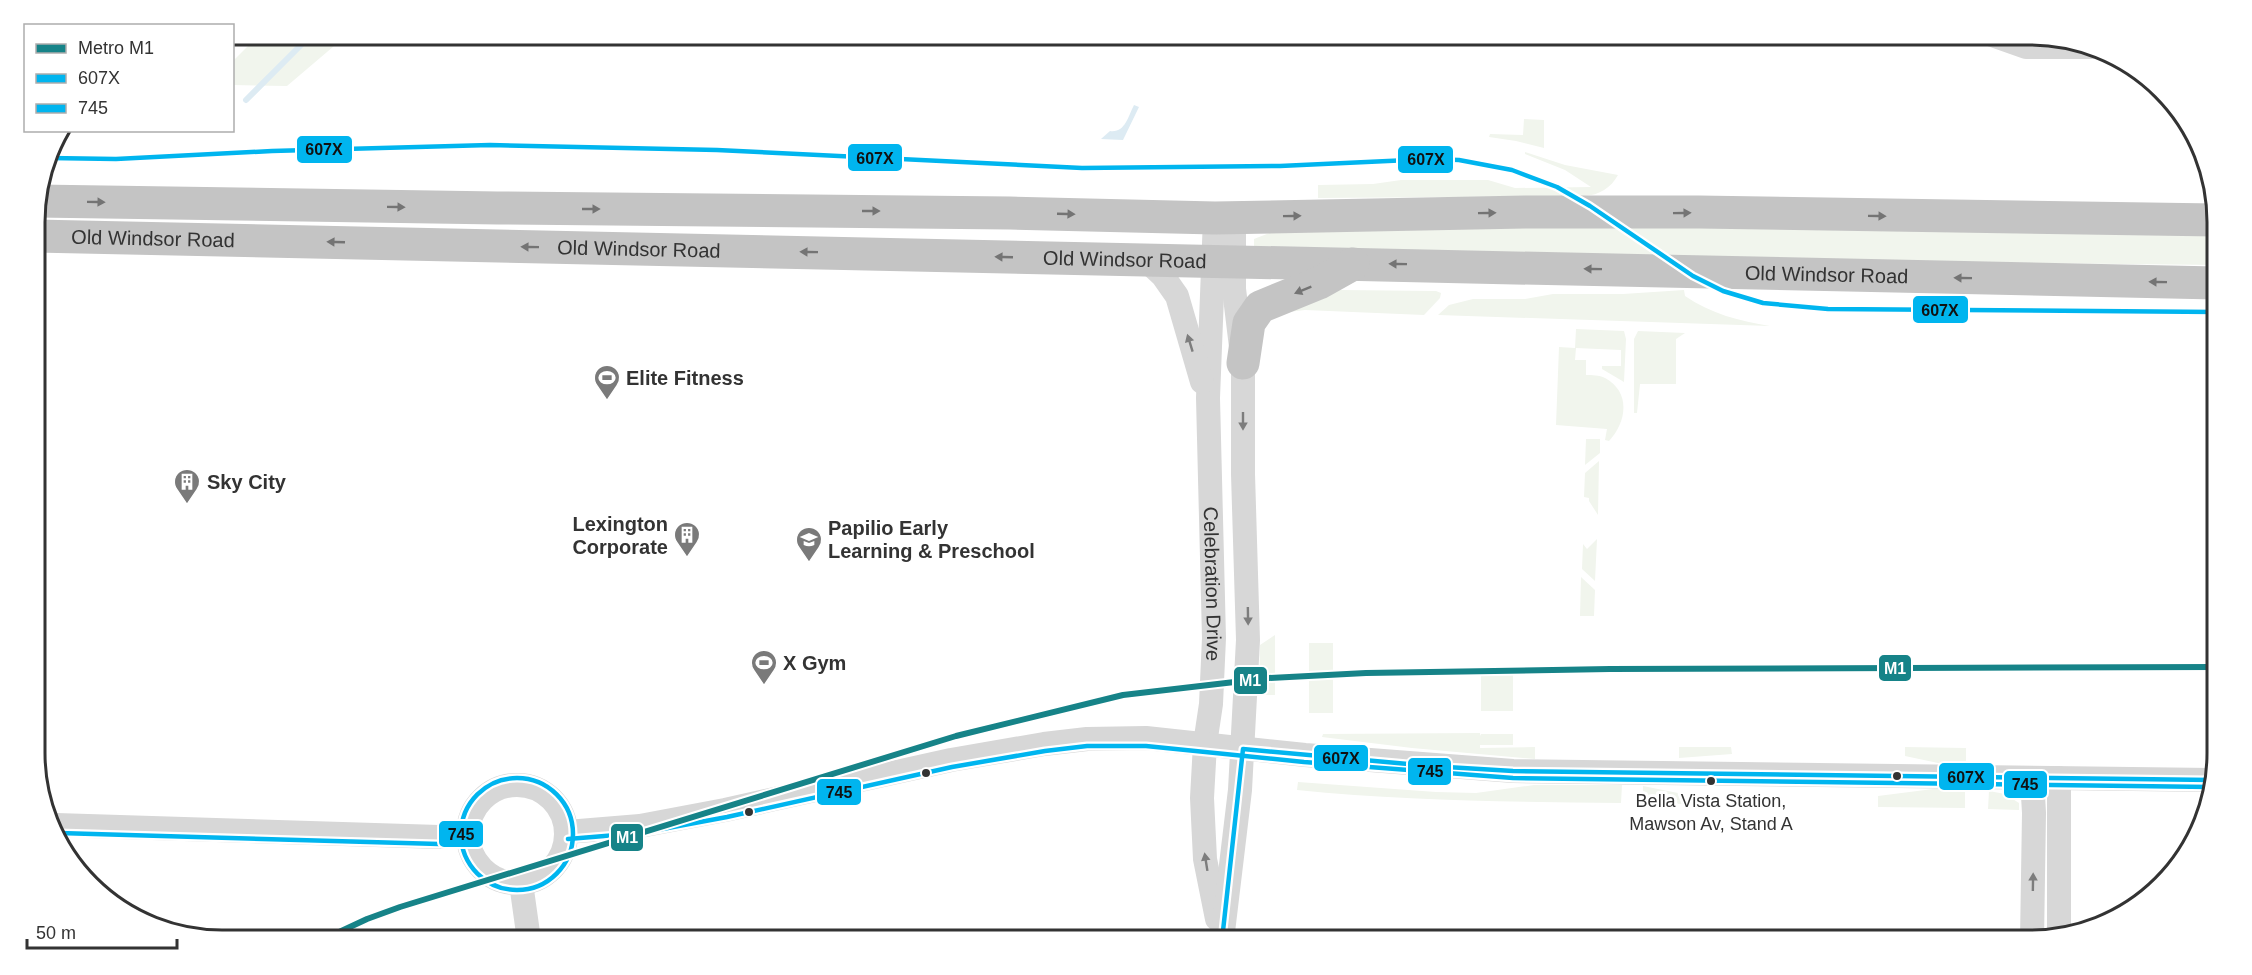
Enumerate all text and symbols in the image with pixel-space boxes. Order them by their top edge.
legend [24,24,234,132]
text: Metro M1 [78,38,154,58]
text: 607X [78,68,120,88]
text: 745 [78,98,108,118]
line badge: 607X [296,135,353,164]
text: 607X [305,141,343,158]
line badge: 607X [847,143,903,172]
line badge: 607X [1397,145,1454,174]
text: 607X [856,150,894,167]
text: 607X [1407,151,1445,168]
one-way arrow [86,197,105,207]
one-way arrow [386,202,405,212]
one-way arrow [581,204,600,214]
one-way arrow [862,207,881,216]
one-way arrow [1478,208,1497,218]
one-way arrow [1673,208,1692,217]
one-way arrow [1057,210,1076,219]
one-way arrow [1283,211,1302,221]
one-way arrow [1868,211,1887,221]
street label: Old Windsor Road [71,226,235,251]
street label: Old Windsor Road [557,236,721,262]
one-way arrow [326,237,345,246]
one-way arrow [521,242,540,252]
one-way arrow [800,247,819,257]
street label: Old Windsor Road [1043,247,1207,272]
one-way arrow [995,252,1014,262]
one-way arrow [1388,260,1407,269]
street label: Old Windsor Road [1745,262,1909,287]
one-way arrow [1583,264,1602,274]
one-way arrow [1953,273,1972,283]
one-way arrow [2148,277,2167,286]
one-way arrow [1293,285,1311,295]
line badge: 607X [1912,295,1969,324]
text: 607X [1921,302,1959,319]
one-way arrow [1185,334,1194,352]
sports icon: Elite Fitness [592,363,622,401]
place label: Elite Fitness [626,367,744,389]
one-way arrow [1238,412,1248,431]
building icon: Sky City [172,467,202,505]
place label: Sky City [207,471,287,493]
street label: Celebration Drive [1200,506,1225,662]
place label: Lexington Corporate [572,513,668,558]
place label: Papilio Early Learning & Preschool [828,517,1035,562]
building icon: Lexington Corporate [672,520,702,558]
school or university icon: Papilio Early Learning & Preschool [794,525,824,563]
one-way arrow [1243,607,1253,626]
sports icon: X Gym [749,648,779,686]
place label: X Gym [783,652,846,674]
line badge: M1 [1878,654,1912,682]
text: M1 [1884,660,1906,677]
line badge: M1 [1233,666,1268,695]
text: M1 [1239,672,1261,689]
line badge: 607X [1313,744,1369,772]
text: 607X [1322,750,1360,767]
line badge: 745 [1407,757,1452,786]
line badge: 607X [1938,762,1995,791]
text: 745 [1417,763,1443,780]
unlabelled marker [920,767,932,779]
text: 607X [1947,769,1985,786]
unlabelled marker [1891,770,1903,782]
line badge: 745 [2003,770,2048,799]
marker: Bella Vista Station, Mawson Av, Stand A [1705,775,1717,787]
text: 745 [2012,776,2038,793]
line badge: 745 [816,778,862,806]
text: 745 [826,784,852,801]
place label: Bella Vista Station, Mawson Av, Stand A [1629,791,1793,834]
unlabelled marker [743,806,755,818]
line badge: 745 [438,820,484,848]
line badge: M1 [610,823,644,852]
text: 745 [448,826,474,843]
text: M1 [616,829,638,846]
one-way arrow [1202,853,1211,872]
one-way arrow [2028,872,2037,891]
scale bar [27,912,177,950]
text: 50 m [36,923,76,943]

